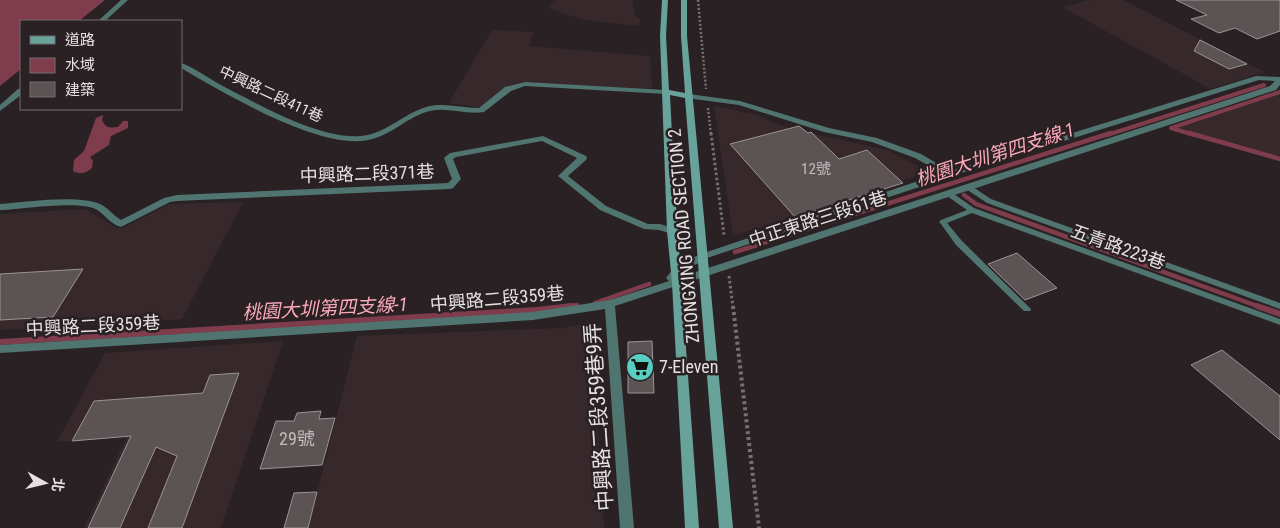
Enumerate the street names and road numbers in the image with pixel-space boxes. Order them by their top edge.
street label: 中興路二段411巷 [216,62,326,126]
street label: ZHONGXING ROAD SECTION 2 [664,128,703,344]
street label: 中興路二段371巷 [299,161,435,186]
street label: 中正東路三段61巷 [746,186,889,251]
street label: 五青路223巷 [1068,220,1168,273]
street label: 中興路二段359巷 [429,282,565,315]
street label: 中興路二段359巷 [25,311,161,340]
street label: 中興路二段359巷9弄 [580,322,618,512]

